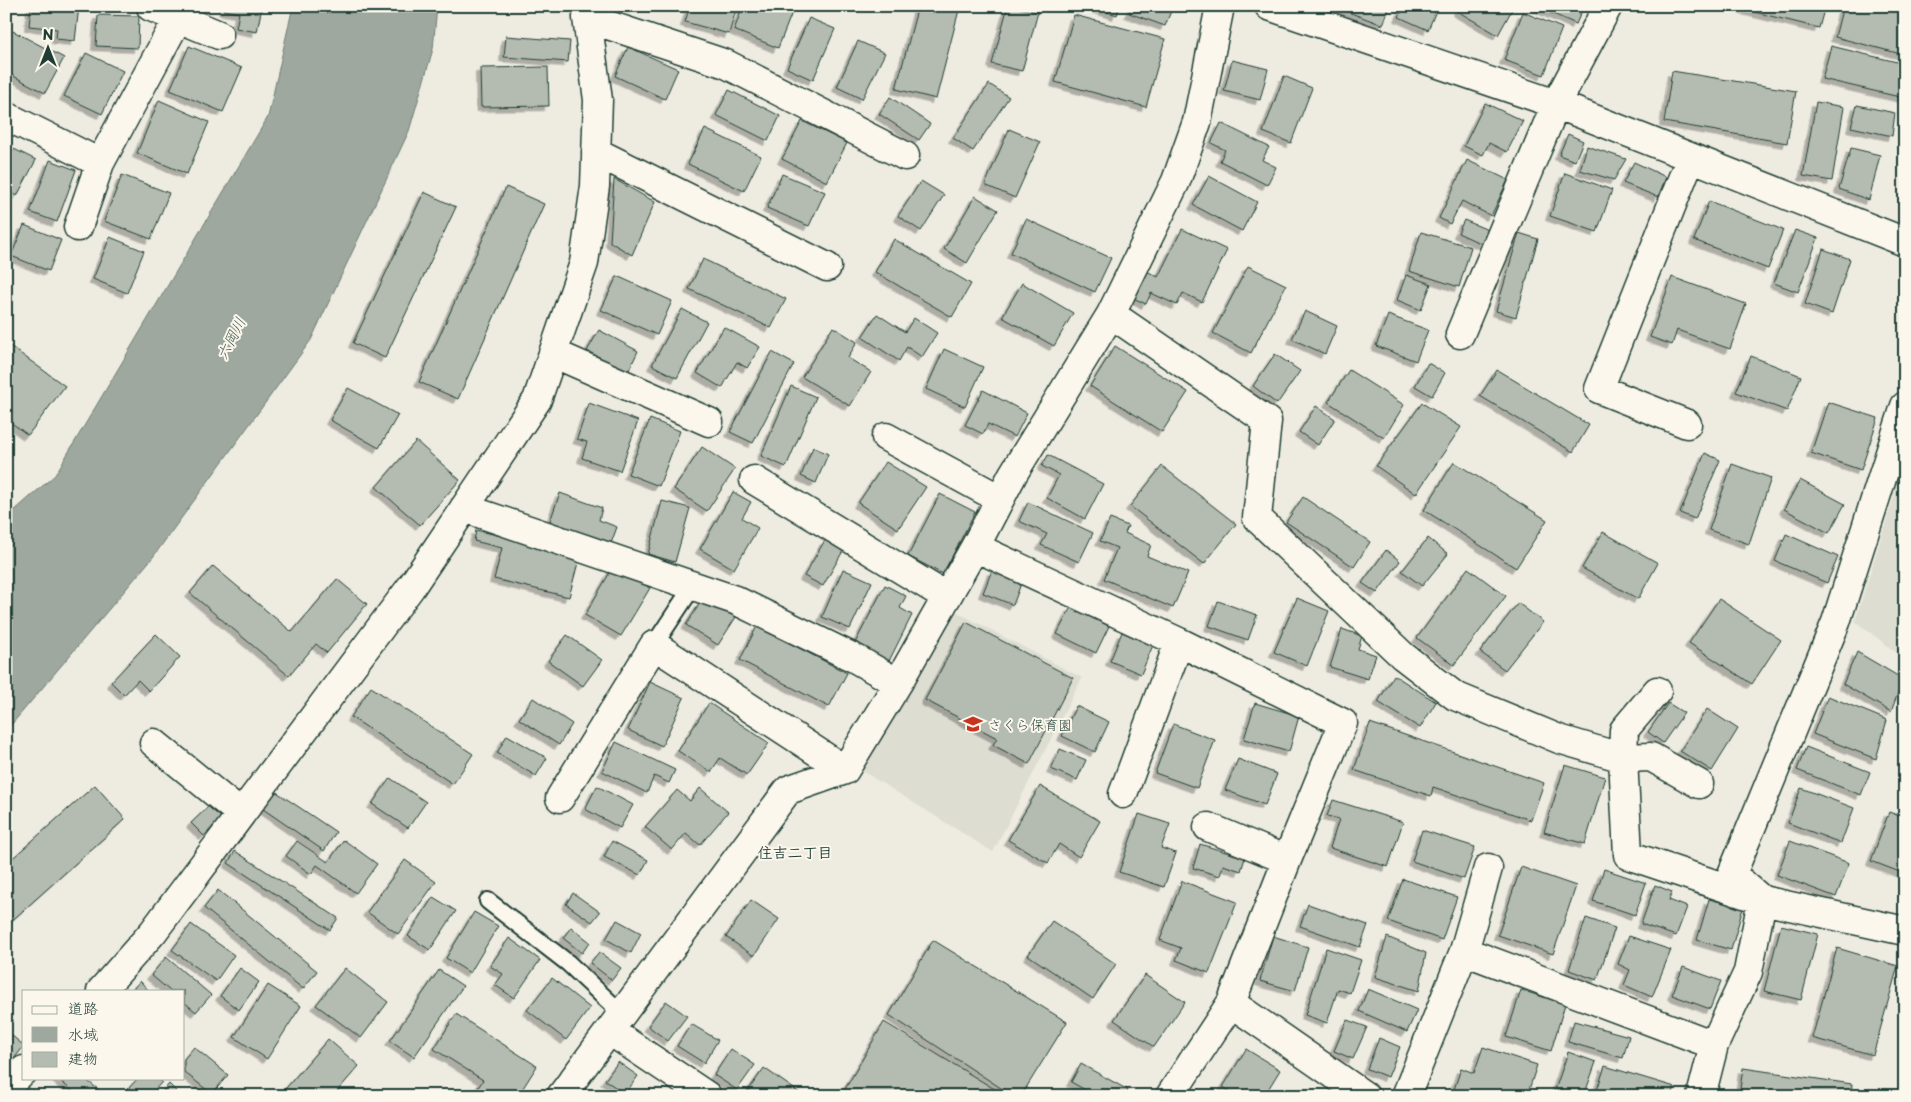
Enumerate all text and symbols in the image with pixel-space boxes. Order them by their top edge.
north arrow [22,22,72,72]
text: N [42,24,54,45]
water label: 六岡川 [210,313,250,363]
school or university icon: さくら保育園 [962,713,984,735]
place label: さくら保育園 [988,714,1072,735]
district label: 住吉二丁目 [757,840,833,863]
legend [22,990,185,1080]
text: 道路 [68,996,98,1019]
text: 水域 [68,1022,98,1045]
text: 建物 [68,1046,98,1069]

